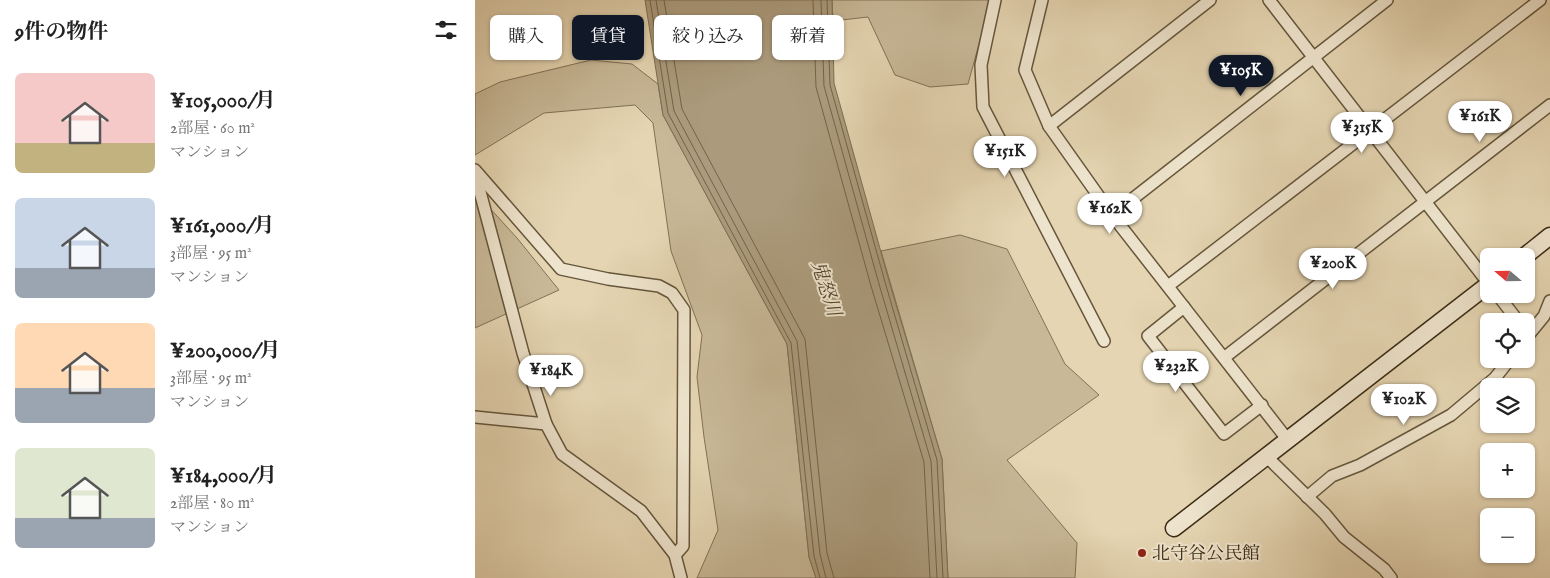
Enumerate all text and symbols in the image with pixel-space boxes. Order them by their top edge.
chip: 購入 [490,15,562,60]
chip: 賃貸 [572,15,644,60]
chip: 絞り込み [654,15,762,60]
chip: 新着 [772,15,844,60]
icon: filters [432,16,460,44]
text: 9件の物件 [15,19,108,46]
pin: ¥105K [1206,54,1276,97]
text: ¥105K [1220,61,1262,81]
text: ¥105,000/月 [170,88,276,115]
icon: home [55,93,115,153]
pin: ¥161K [1445,100,1515,143]
text: ¥161K [1459,107,1501,127]
pin: ¥315K [1327,112,1397,154]
text: ¥315K [1342,118,1382,138]
text: 2部屋 · 60 m² [170,119,255,139]
pin: ¥151K [970,136,1040,178]
text: ¥151K [985,142,1025,162]
text: マンション [170,143,249,163]
pin: ¥162K [1075,192,1145,235]
text: ¥162K [1088,199,1132,219]
text: ¥161,000/月 [170,213,274,240]
icon: home [55,218,115,278]
text: 3部屋 · 95 m² [170,244,252,264]
pin: ¥200K [1298,248,1368,290]
north arrow [1480,248,1535,302]
map controls [1480,248,1535,563]
text: ¥200K [1310,254,1356,274]
water label: 鬼怒川 [805,258,846,321]
text: マンション [170,268,249,288]
button: locate [1480,313,1535,368]
text: ¥200,000/月 [170,338,281,365]
icon: home [55,343,115,403]
pin: ¥232K [1141,350,1211,393]
pin: ¥184K [516,354,586,397]
text: ¥232K [1154,357,1198,377]
text: ¥184K [529,361,573,381]
text: 3部屋 · 95 m² [170,369,252,389]
button: layers [1480,378,1535,433]
pin: ¥102K [1369,384,1439,426]
text: ¥102K [1382,390,1426,410]
text: マンション [170,393,249,413]
button: + [1480,443,1535,498]
text: ¥184,000/月 [170,463,277,490]
icon: home [55,468,115,528]
text: 2部屋 · 80 m² [170,494,254,514]
button: − [1480,508,1535,563]
text: マンション [170,518,249,538]
place label: 北守谷公民館 [1152,543,1260,566]
marker: 北守谷公民館 [1136,547,1148,559]

